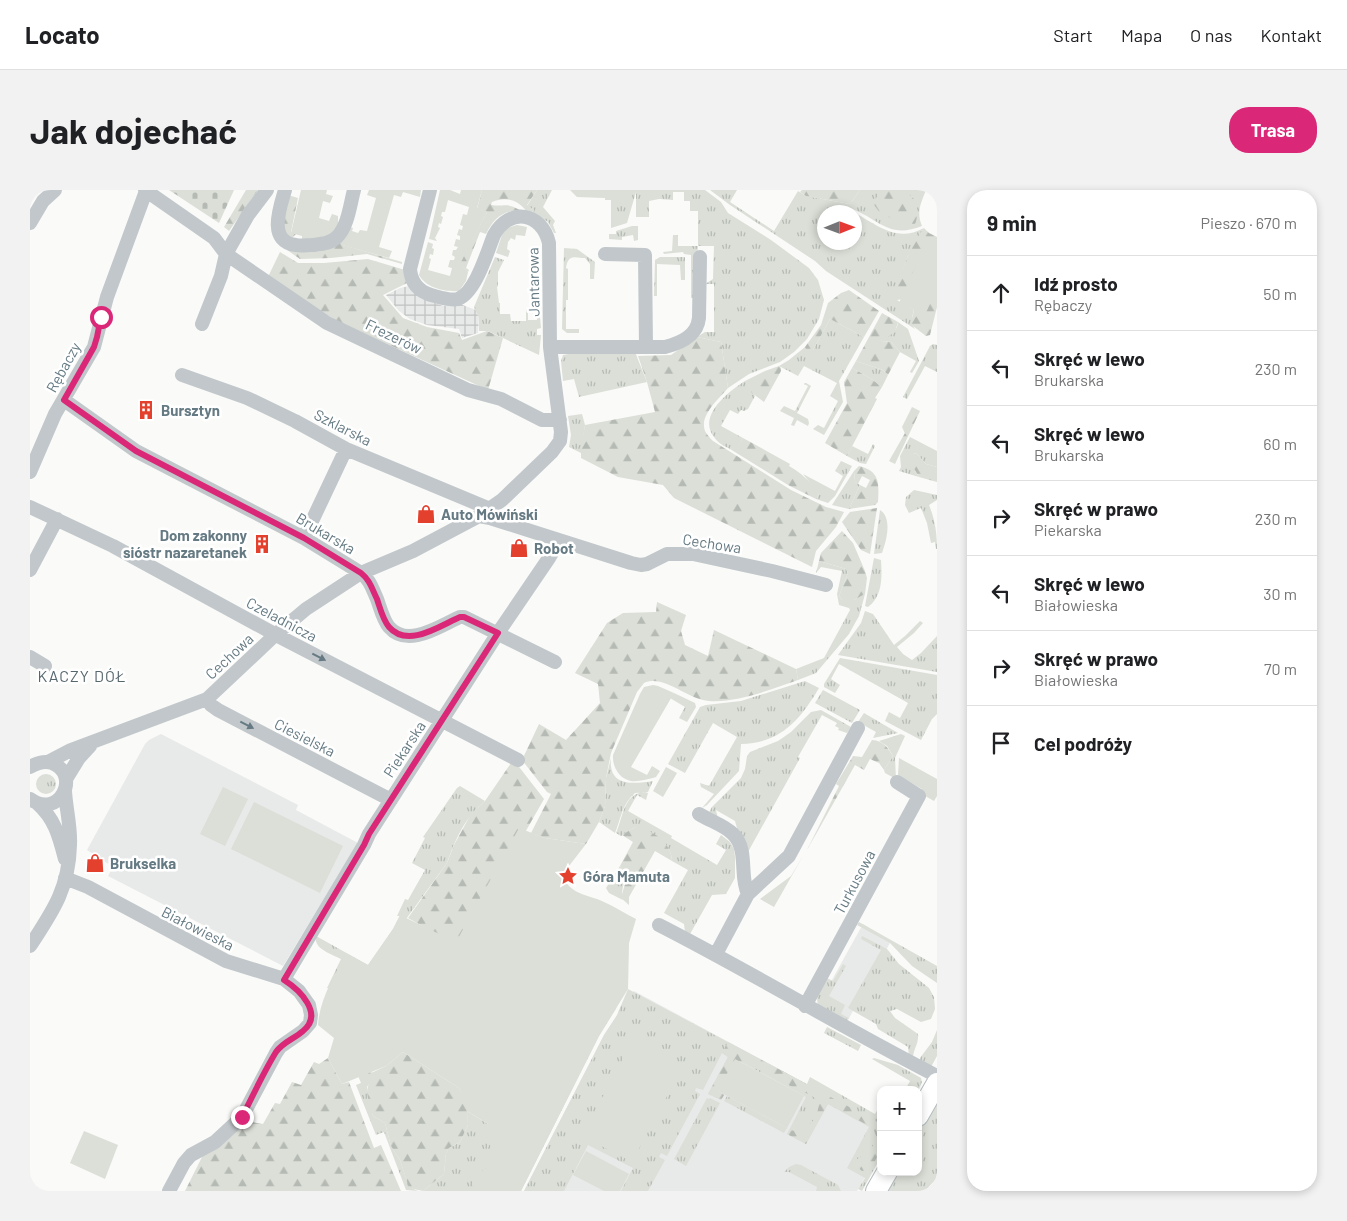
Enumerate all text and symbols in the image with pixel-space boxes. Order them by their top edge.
text: Locato [25,20,100,49]
text: Start [1053,24,1093,46]
text: Mapa [1121,24,1162,46]
text: O nas [1190,24,1232,46]
text: Kontakt [1260,24,1322,46]
button: Trasa [1229,107,1317,153]
text: Jak dojechać [30,109,237,151]
north arrow [817,205,862,250]
text: 9 min [987,210,1037,235]
text: Pieszo · 670 m [1200,213,1297,232]
street label: Jantarowa [523,247,543,317]
text: Idź prosto [1034,272,1118,295]
icon: ahead [987,279,1015,307]
text: 50 m [1263,284,1297,303]
text: Rębaczy [1034,295,1092,314]
route start [90,306,113,329]
street label: Frezerów [363,315,425,357]
street label: Rębaczy [42,339,84,395]
text: Skręć w lewo [1034,347,1145,370]
icon: left [987,354,1015,382]
text: 230 m [1255,359,1297,378]
text: Brukarska [1034,370,1104,389]
building icon: Bursztyn [135,399,157,421]
place label: Bursztyn [161,401,220,419]
street label: Szklarska [311,405,375,449]
text: Skręć w lewo [1034,422,1145,445]
icon: left [987,429,1015,457]
text: 60 m [1263,434,1297,453]
text: Brukarska [1034,445,1104,464]
text: Skręć w prawo [1034,497,1158,520]
shop icon: Auto Mówiński [415,503,437,525]
icon: right [987,504,1015,532]
place label: Auto Mówiński [441,505,538,523]
street label: Brukarska [293,508,359,558]
text: 230 m [1255,509,1297,528]
text: Piekarska [1034,520,1102,539]
place label: Dom zakonny sióstr nazaretanek [123,526,247,561]
street label: Cechowa [681,529,743,557]
building icon: Dom zakonny sióstr nazaretanek [251,533,273,555]
shop icon: Robot [508,537,530,559]
place label: Robot [534,539,574,557]
text: Skręć w lewo [1034,572,1145,595]
icon: left [987,579,1015,607]
text: 30 m [1263,584,1297,603]
street label: Czeladnicza [244,593,320,645]
text: Białowieska [1034,595,1118,614]
street label: Cechowa [201,629,257,683]
text: Skręć w prawo [1034,647,1158,670]
one-way arrow [311,653,326,661]
icon: right [987,654,1015,682]
text: 70 m [1264,659,1297,678]
district label: KACZY DÓŁ [38,666,126,685]
text: Białowieska [1034,670,1118,689]
street label: Ciesielska [272,714,338,760]
street label: Piekarska [379,718,429,780]
one-way arrow [239,721,254,729]
icon: arrive [987,729,1015,757]
text: Cel podróży [1034,732,1132,755]
street label: Turkusowa [830,847,878,917]
shop icon: Brukselka [84,852,106,874]
place label: Brukselka [110,854,176,872]
place icon: Góra Mamuta [557,865,579,887]
place label: Góra Mamuta [583,867,670,885]
street label: Białowieska [159,902,237,954]
map controls [877,1086,922,1176]
button: + [877,1086,922,1131]
route end [231,1106,254,1129]
button: − [877,1131,922,1176]

